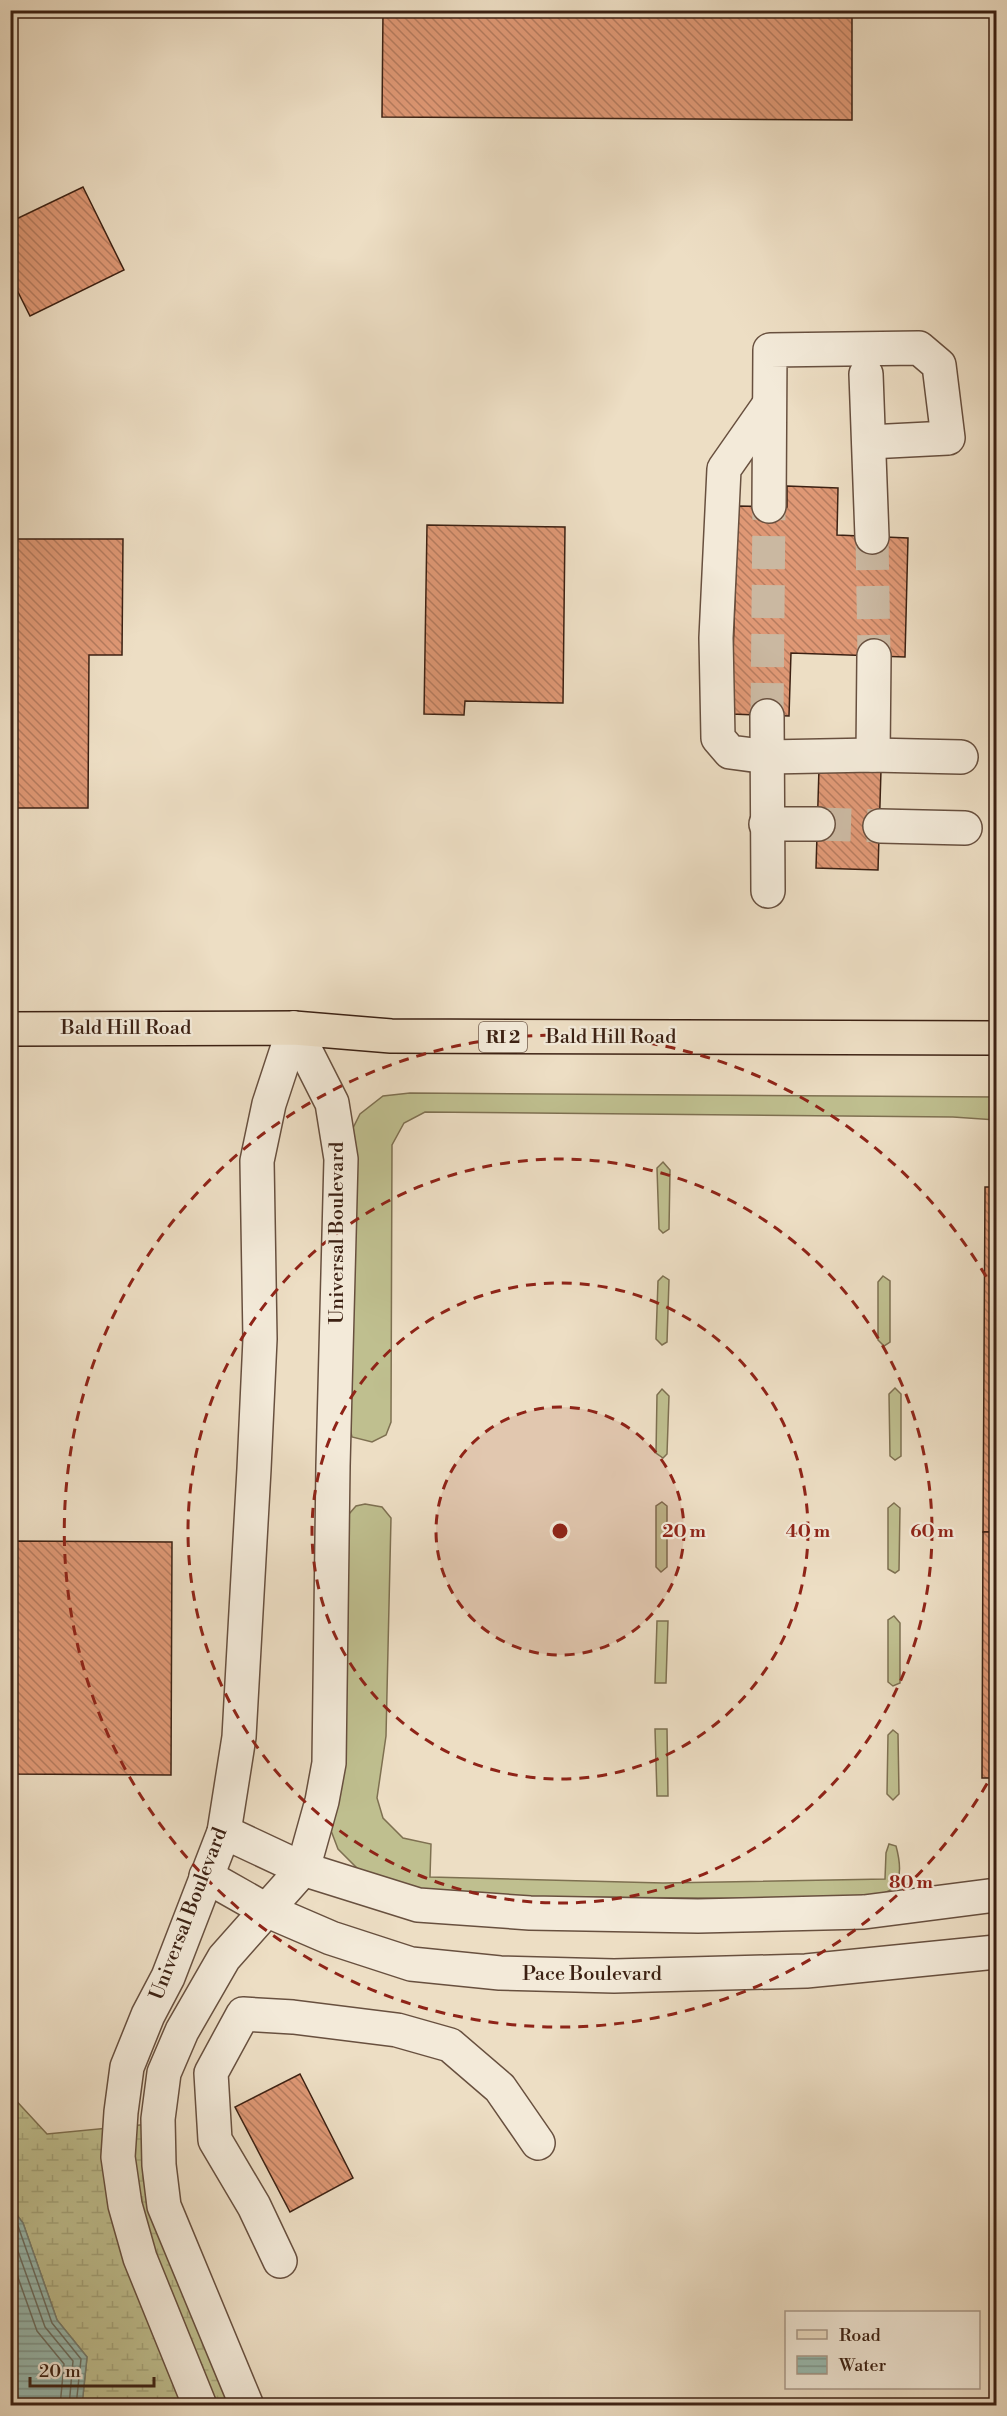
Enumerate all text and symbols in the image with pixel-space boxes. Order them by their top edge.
street label: Bald Hill Road [60,1016,192,1041]
road number: RI 2 [479,1022,527,1052]
street label: Bald Hill Road [545,1025,677,1050]
street label: Universal Boulevard [325,1141,350,1324]
text: 20 m [662,1520,706,1543]
text: 40 m [786,1520,831,1543]
text: 60 m [910,1520,954,1543]
centre of rings [550,1521,570,1541]
street label: Universal Boulevard [145,1824,234,2004]
text: 80 m [889,1871,934,1894]
street label: Pace Boulevard [522,1962,662,1987]
legend [785,2311,980,2389]
text: Road [839,2324,882,2347]
scale bar [30,2350,154,2388]
text: Water [838,2354,887,2377]
text: 20 m [39,2360,81,2383]

